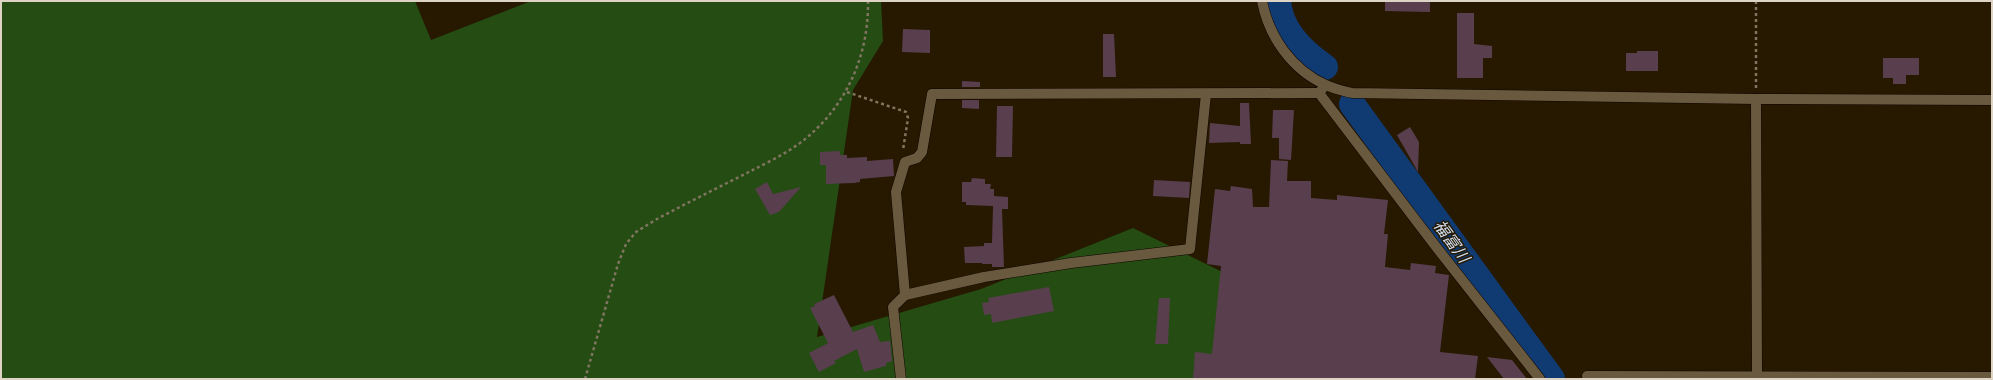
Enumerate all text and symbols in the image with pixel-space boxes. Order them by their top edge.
water label: 福富川 [1431,216,1475,267]

